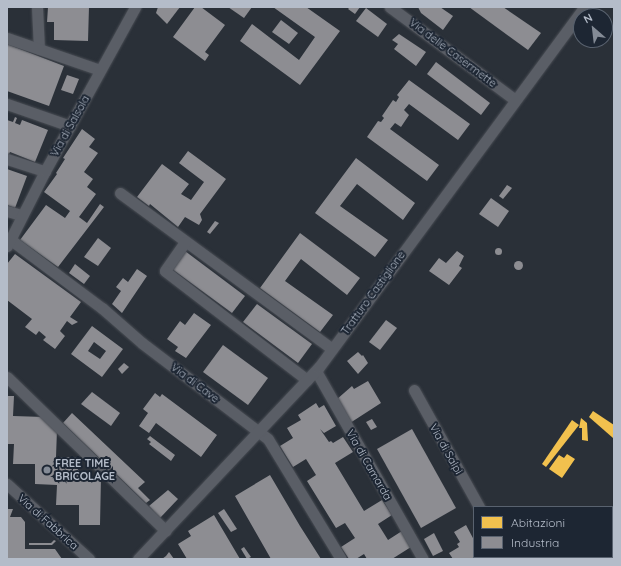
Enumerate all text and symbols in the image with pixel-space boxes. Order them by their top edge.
north arrow [573,8,613,48]
text: N [581,10,595,26]
street label: Via delle Casermette [407,16,499,90]
street label: Via di Salsola [48,93,92,159]
street label: Tratturo Castiglione [338,249,408,337]
street label: Via di Cave [168,361,222,405]
street label: Via di Salpi [427,421,465,477]
street label: Via di Camarda [343,427,395,503]
place label: FREE TIME BRICOLAGE [55,457,115,483]
marker: FREE TIME BRICOLAGE [42,465,52,475]
street label: Via di Fabbrica [15,492,81,552]
legend [473,506,613,558]
text: Abitazioni [511,515,565,530]
text: Industria [511,535,559,550]

